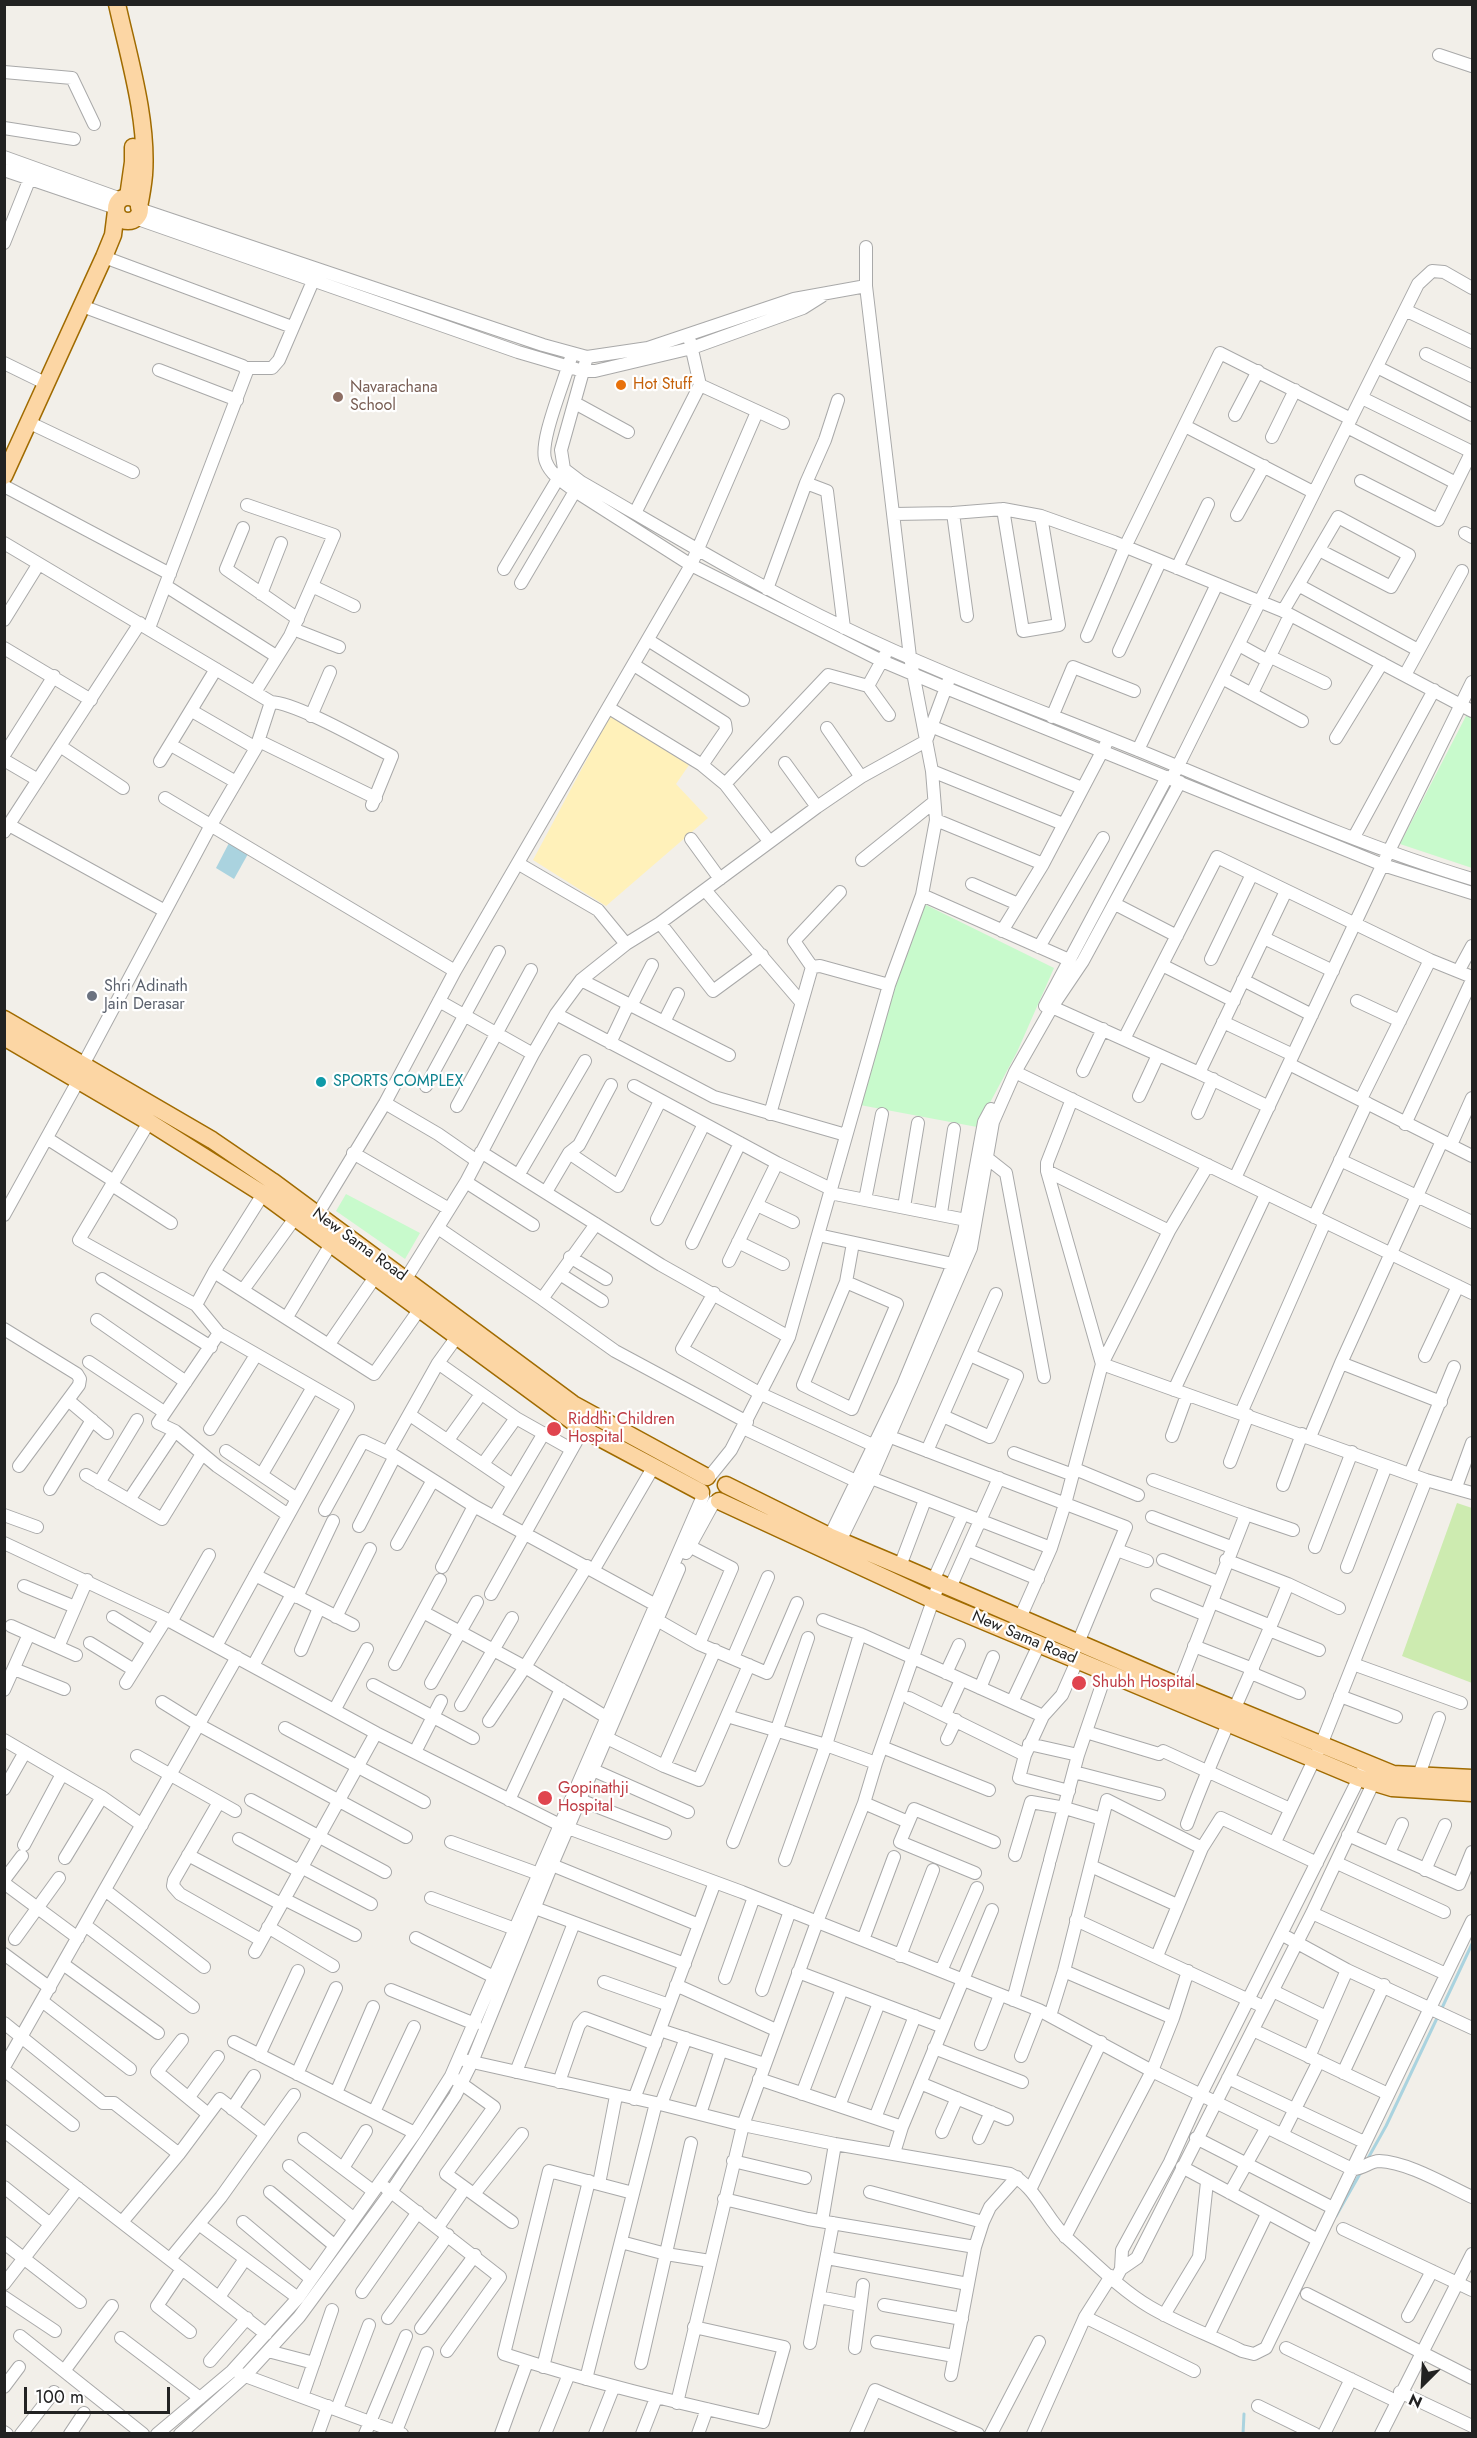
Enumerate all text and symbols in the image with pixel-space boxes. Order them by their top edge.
place label: Hot Stuff [633,375,692,395]
place label: Navarachana School [350,378,438,416]
marker: Hot Stuff [614,378,628,392]
marker: Navarachana School [331,390,345,404]
place label: Shri Adinath Jain Derasar [104,977,188,1015]
marker: Shri Adinath Jain Derasar [85,989,99,1003]
place label: SPORTS COMPLEX [333,1072,463,1092]
marker: SPORTS COMPLEX [314,1075,328,1089]
street label: New Sama Road [308,1204,410,1286]
place label: Riddhi Children Hospital [568,1410,675,1448]
marker: Riddhi Children Hospital [545,1420,563,1438]
street label: New Sama Road [969,1607,1079,1669]
place label: Shubh Hospital [1092,1673,1195,1693]
marker: Shubh Hospital [1070,1674,1088,1692]
place label: Gopinathji Hospital [558,1779,629,1817]
marker: Gopinathji Hospital [536,1789,554,1807]
north arrow [1393,2354,1453,2414]
scale bar [27,2375,172,2413]
text: 100 m [35,2384,84,2410]
text: N [1405,2388,1426,2414]

